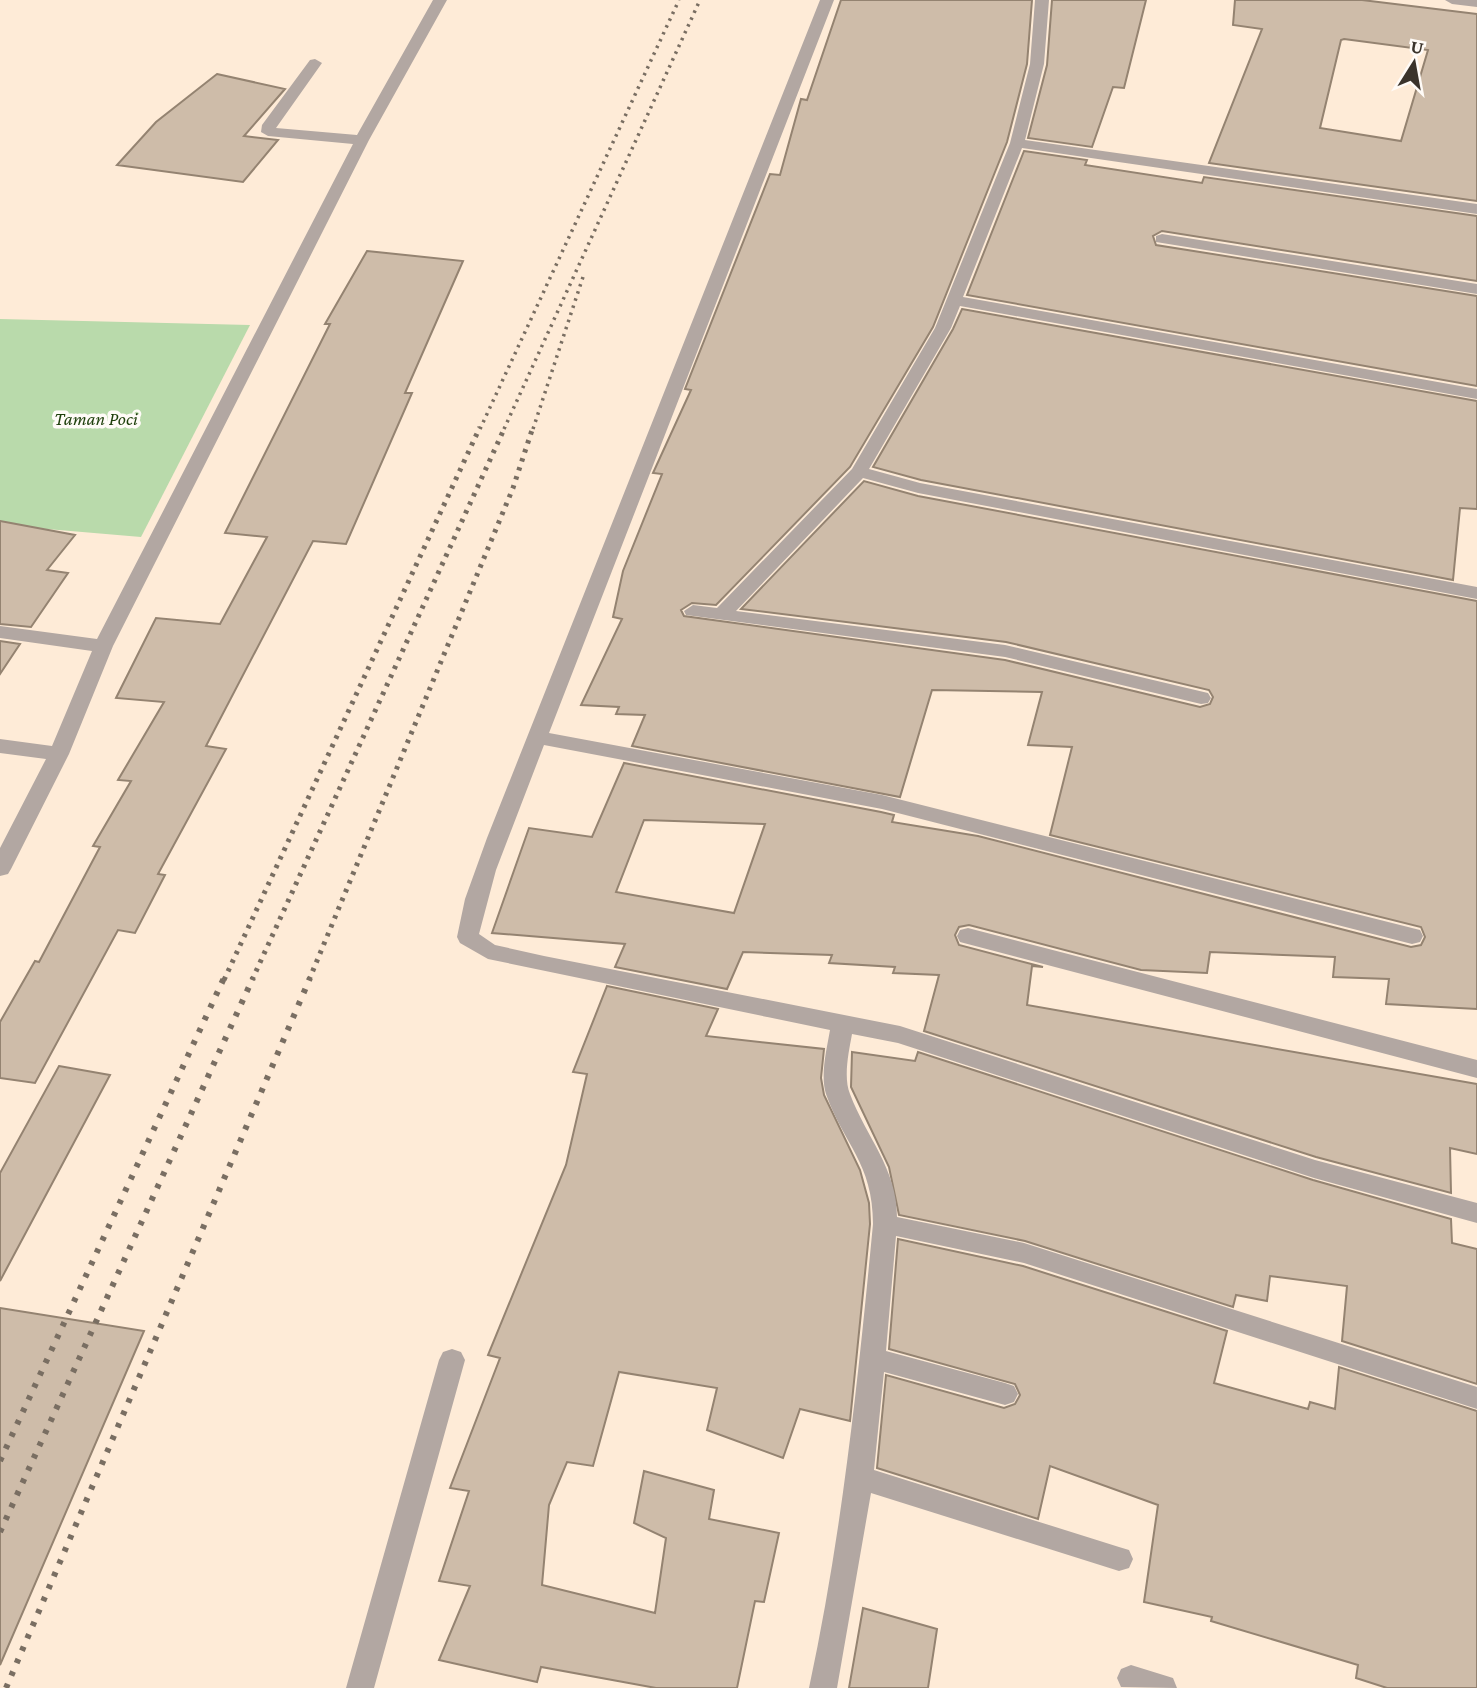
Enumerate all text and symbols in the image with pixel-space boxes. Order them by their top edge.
north arrow [1379,28,1449,98]
text: U [1409,35,1426,58]
park label: Taman Poci [54,408,139,429]

